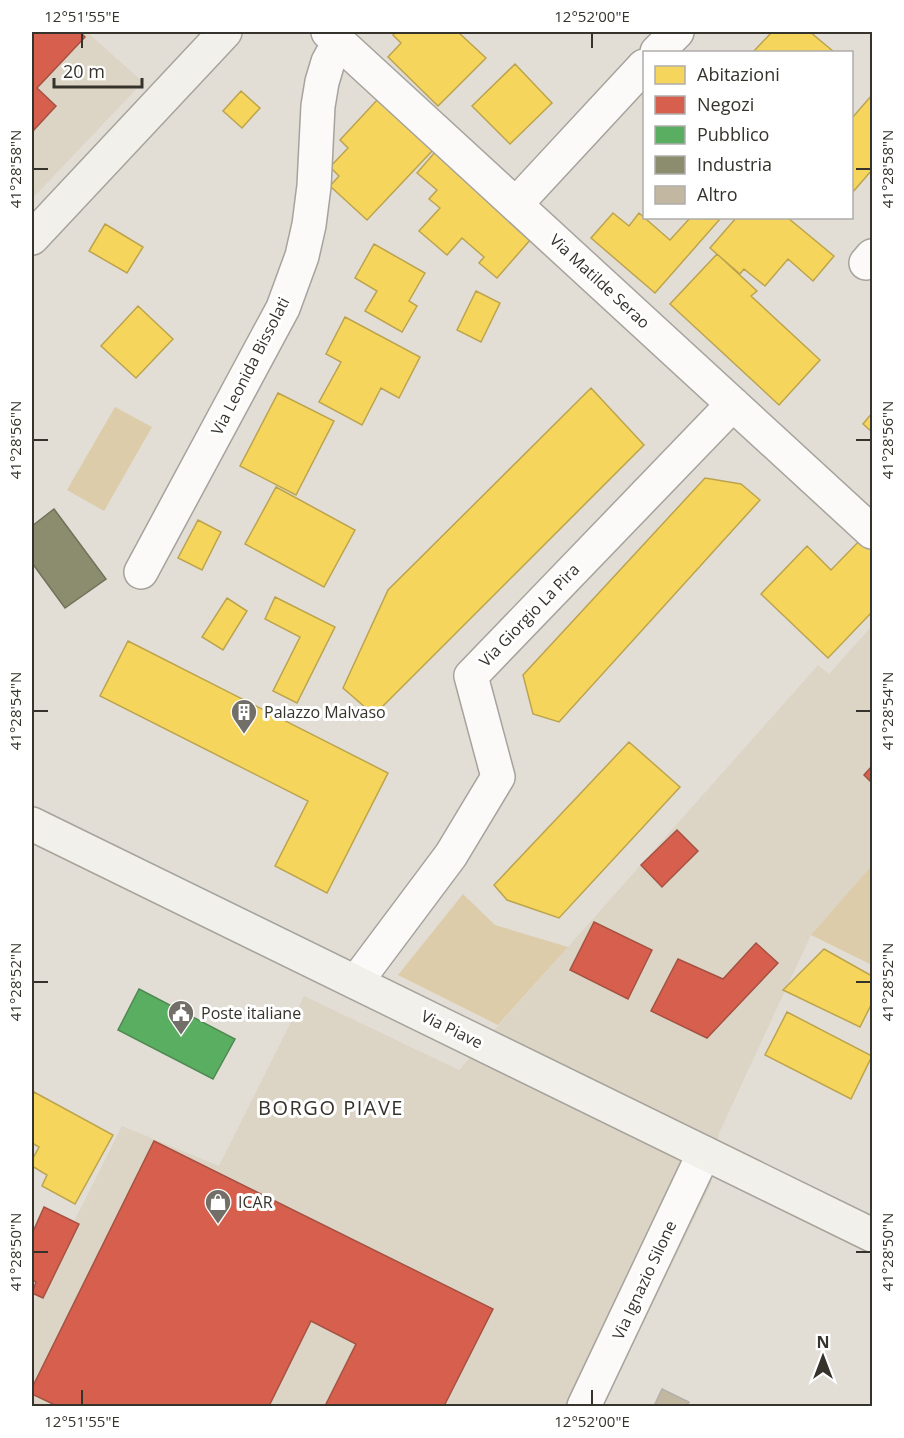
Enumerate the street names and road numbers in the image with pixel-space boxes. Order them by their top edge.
street label: Via Matilde Serao [545,229,655,333]
street label: Via Leonida Bissolati [206,293,294,439]
street label: Via Giorgio La Pira [474,559,584,671]
street label: Via Piave [417,1005,487,1053]
street label: Via Ignazio Silone [607,1217,681,1343]

